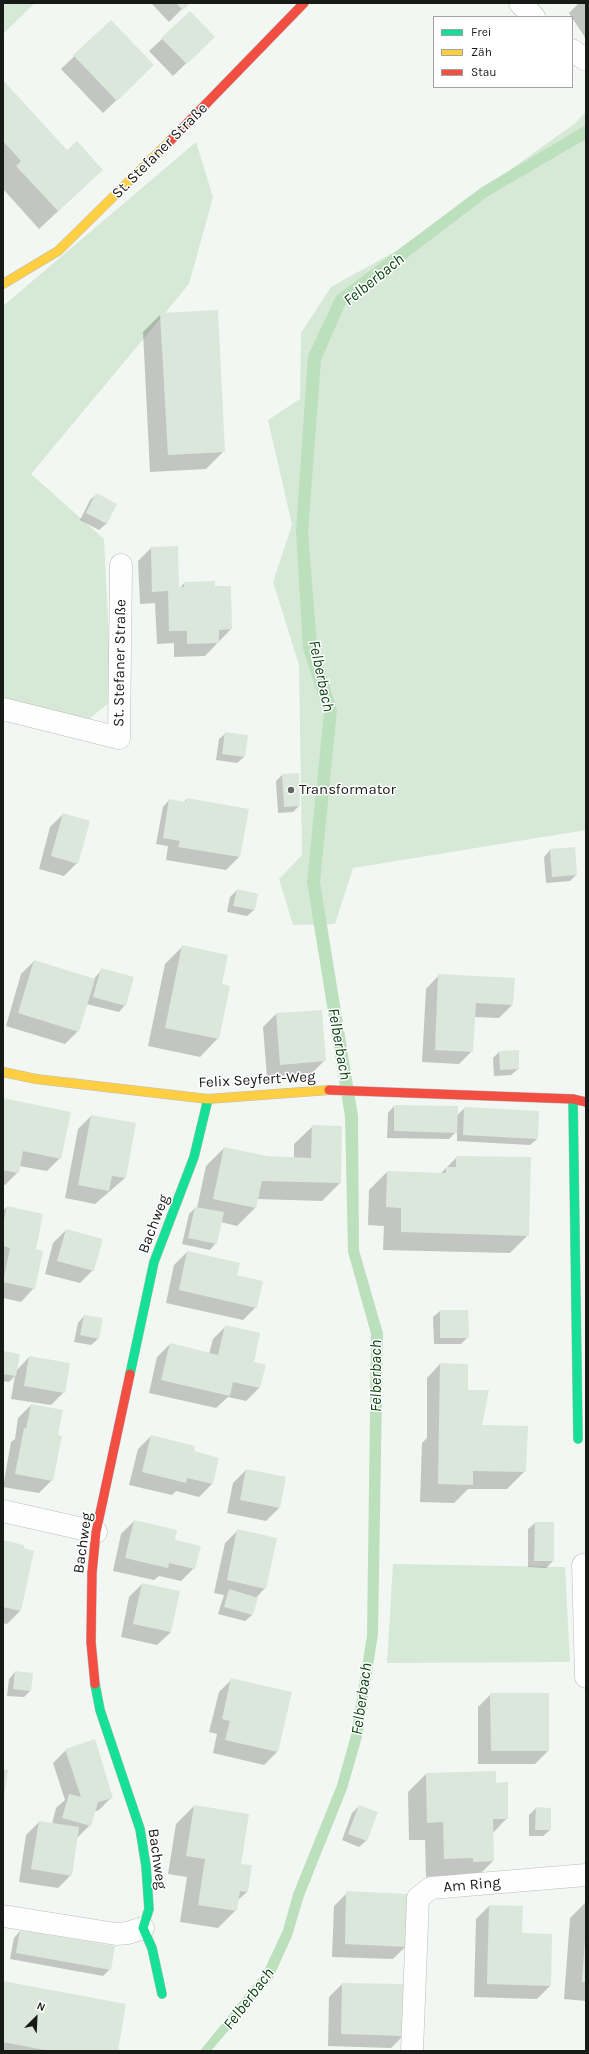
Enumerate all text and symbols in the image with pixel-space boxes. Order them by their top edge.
legend [433,16,573,88]
text: Frei [471,25,491,39]
text: Zäh [471,45,492,59]
text: Stau [471,65,497,79]
street label: St. Stefaner Straße [108,99,212,203]
water label: Felberbach [340,250,408,310]
street label: St. Stefaner Straße [110,599,130,727]
water label: Felberbach [304,639,338,713]
place label: Transformator [299,781,396,799]
marker: Transformator [286,785,296,795]
water label: Felberbach [323,1007,355,1081]
street label: Felix Seyfert-Weg [198,1068,316,1092]
street label: Bachweg [135,1192,173,1256]
water label: Felberbach [366,1340,386,1412]
street label: Bachweg [70,1511,96,1575]
water label: Felberbach [347,1662,377,1736]
street label: Bachweg [144,1827,170,1891]
street label: Am Ring [443,1874,501,1896]
water label: Felberbach [220,1964,278,2034]
north arrow [16,1998,56,2038]
text: N [35,1999,47,2014]

